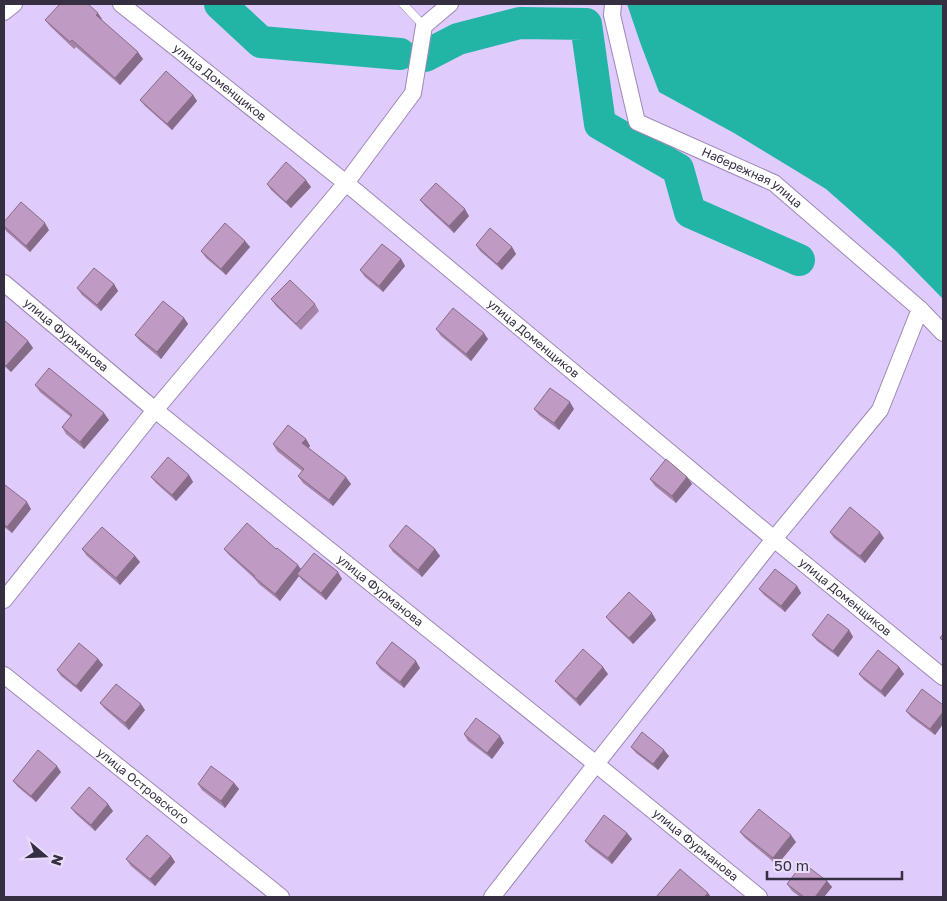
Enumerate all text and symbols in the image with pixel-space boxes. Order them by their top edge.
street label: улица Доменщиков [170,40,270,124]
street label: Набережная улица [700,144,805,211]
street label: улица Фурманова [21,295,112,375]
street label: улица Доменщиков [484,296,583,381]
street label: улица Фурманова [334,551,427,629]
street label: улица Доменщиков [796,554,895,639]
street label: улица Островского [94,744,192,827]
street label: улица Фурманова [650,805,742,884]
north arrow [20,831,70,881]
scale bar [767,848,902,880]
text: N [48,853,68,868]
text: 50 m [774,856,809,874]

